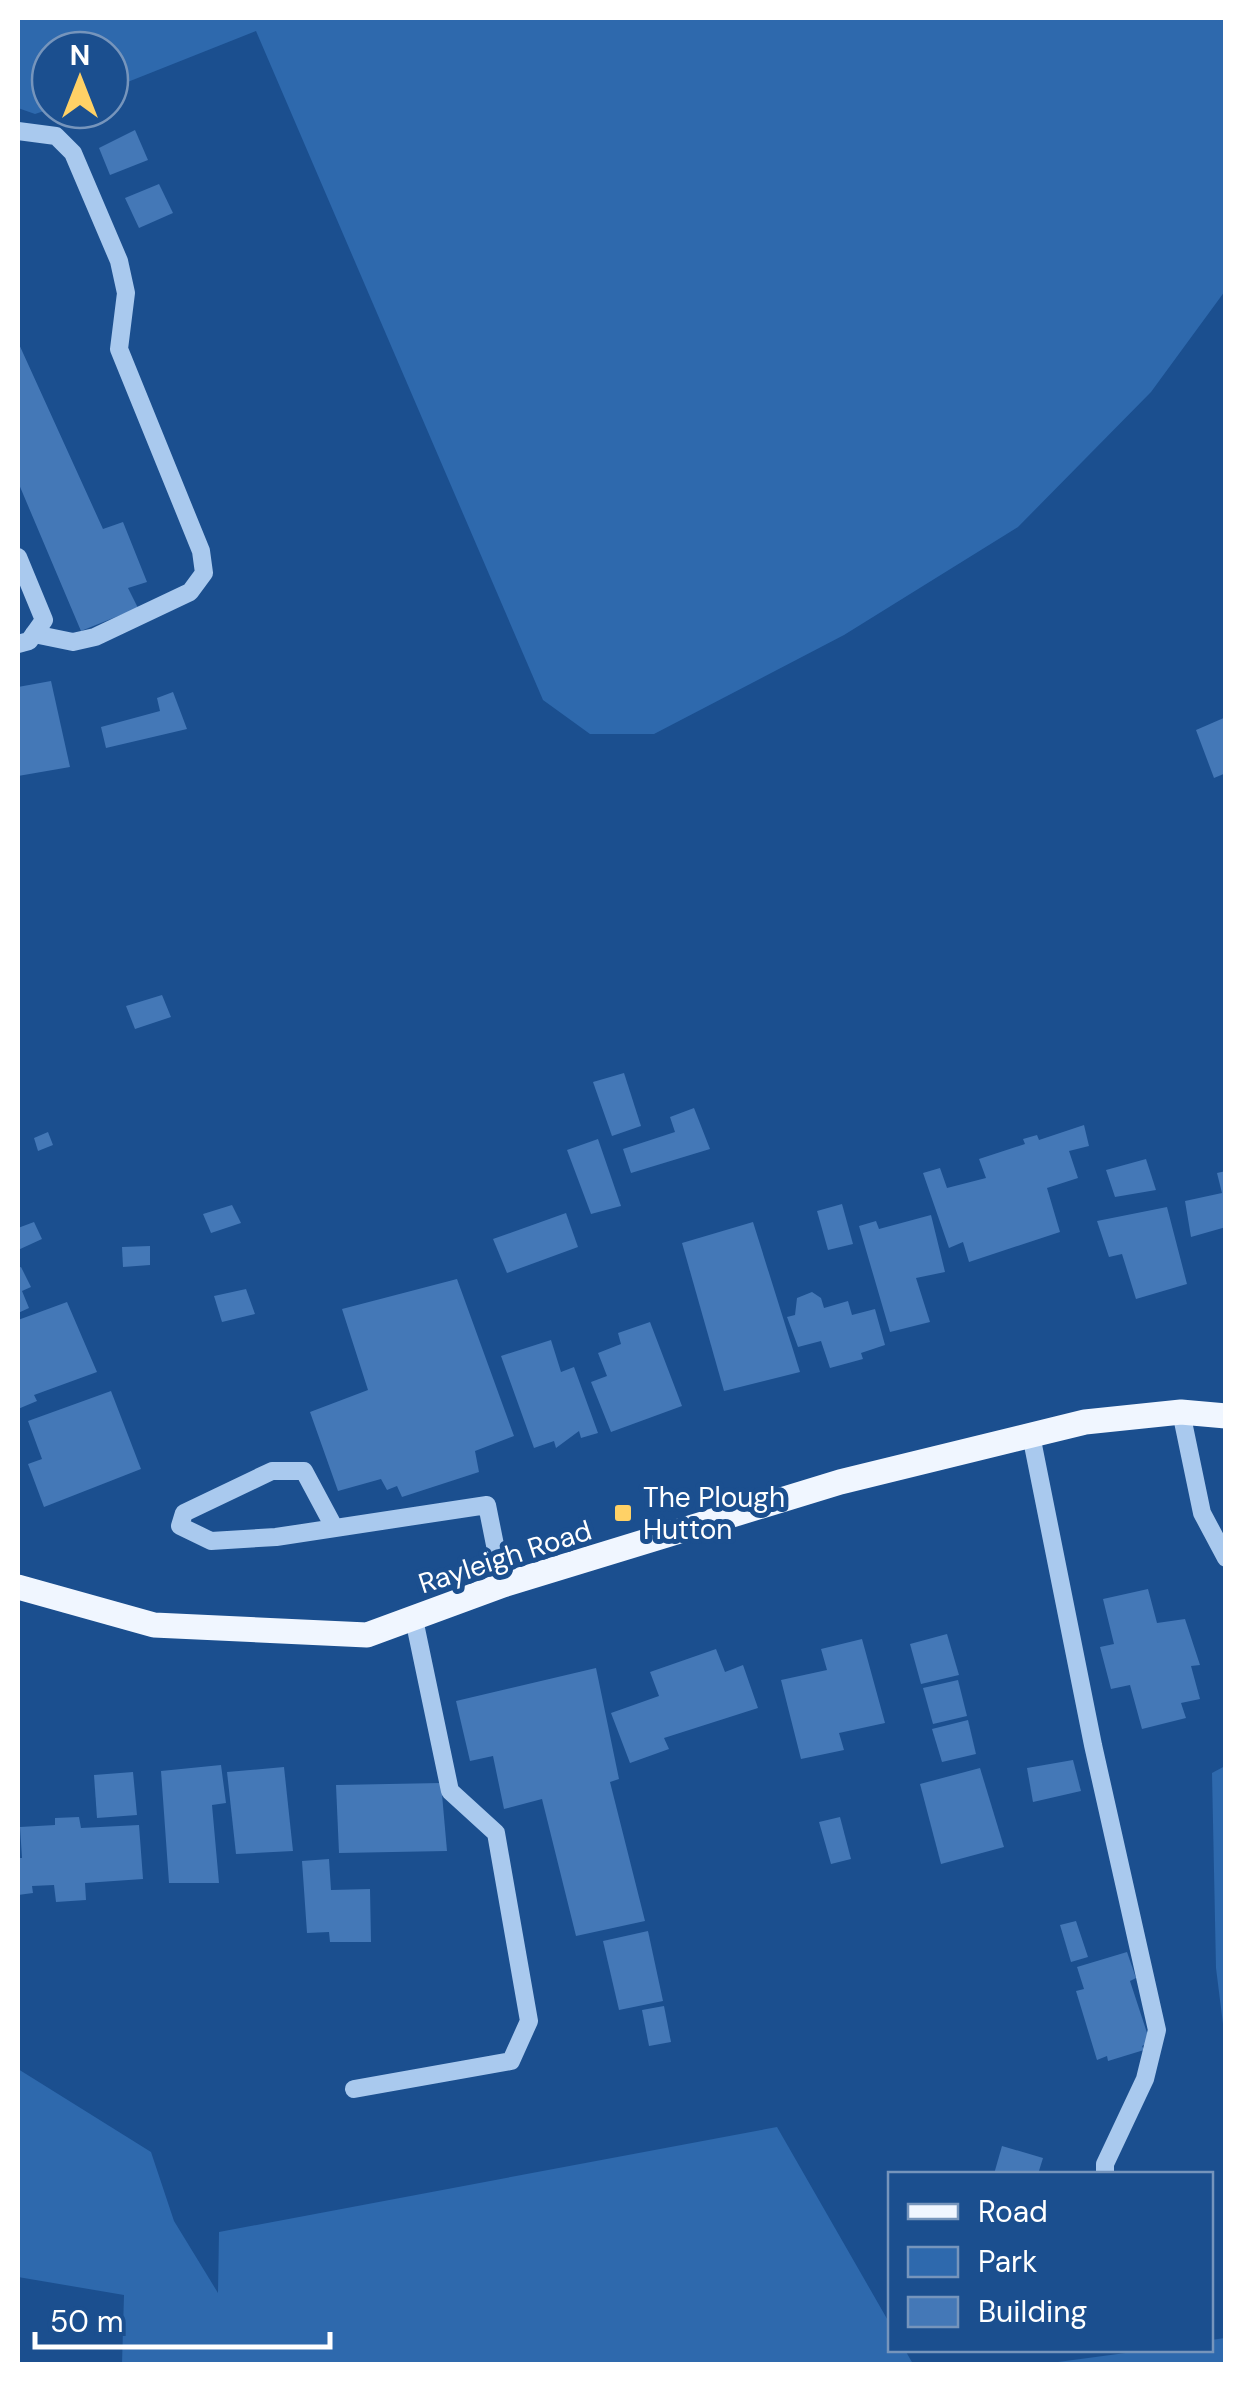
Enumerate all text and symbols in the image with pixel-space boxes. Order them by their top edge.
north arrow [30,30,130,130]
text: N [70,37,90,74]
place label: The Plough Hutton [643,1479,785,1548]
marker: The Plough Hutton [612,1502,634,1524]
street label: Rayleigh Road [414,1512,596,1602]
legend [888,2172,1213,2352]
text: Road [978,2192,1048,2231]
text: Park [978,2242,1037,2281]
scale bar [35,2287,330,2349]
text: Building [978,2292,1087,2331]
text: 50 m [50,2302,124,2341]

